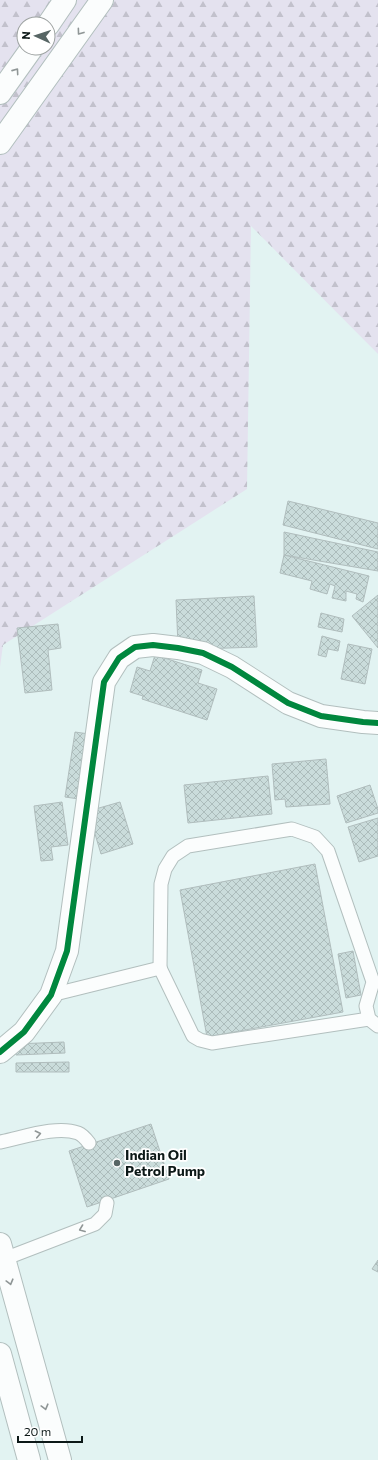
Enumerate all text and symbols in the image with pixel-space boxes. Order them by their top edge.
north arrow [16,16,56,56]
one-way arrow [77,28,85,35]
text: N [19,31,32,40]
one-way arrow [11,68,18,75]
one-way arrow [35,1131,41,1139]
place label: Indian Oil Petrol Pump [125,1146,205,1179]
marker: Indian Oil Petrol Pump [112,1158,122,1168]
one-way arrow [79,1224,87,1232]
one-way arrow [6,1279,14,1285]
one-way arrow [40,1403,49,1410]
scale bar [18,1418,82,1444]
text: 20 m [24,1424,51,1438]

